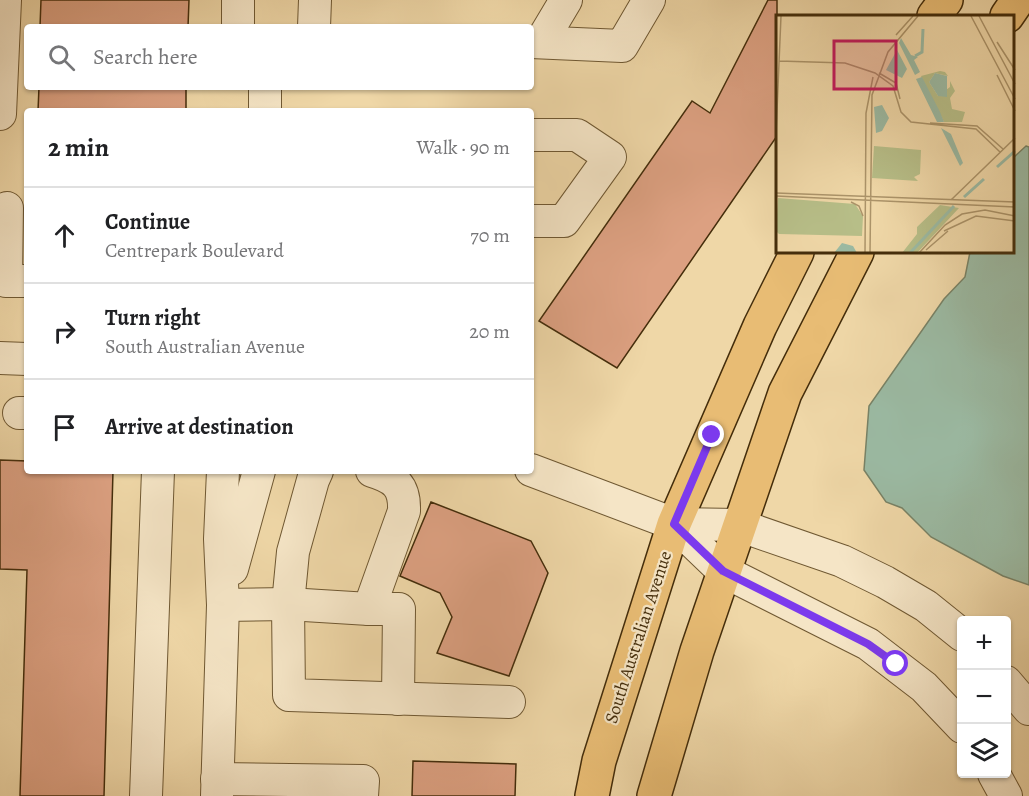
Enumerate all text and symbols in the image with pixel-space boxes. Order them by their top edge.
inset map [776,15,1014,254]
search box [24,24,534,90]
icon: search [45,41,78,74]
text: Search here [93,42,198,72]
text: 2 min [48,130,109,165]
text: Walk · 90 m [417,134,510,161]
text: Continue [105,207,190,237]
icon: ahead [48,219,81,252]
text: 70 m [470,222,510,249]
text: Centrepark Boulevard [105,237,284,264]
text: Turn right [105,303,201,333]
icon: right [48,315,81,348]
text: 20 m [469,318,510,345]
text: South Australian Avenue [105,333,305,360]
icon: arrive [48,411,81,444]
text: Arrive at destination [105,412,294,442]
route end [698,421,724,447]
street label: South Australian Avenue [599,548,677,726]
map controls [957,616,1011,778]
button: + [957,616,1011,670]
route start [882,650,908,676]
button: − [957,670,1011,724]
button: layers [957,724,1011,778]

